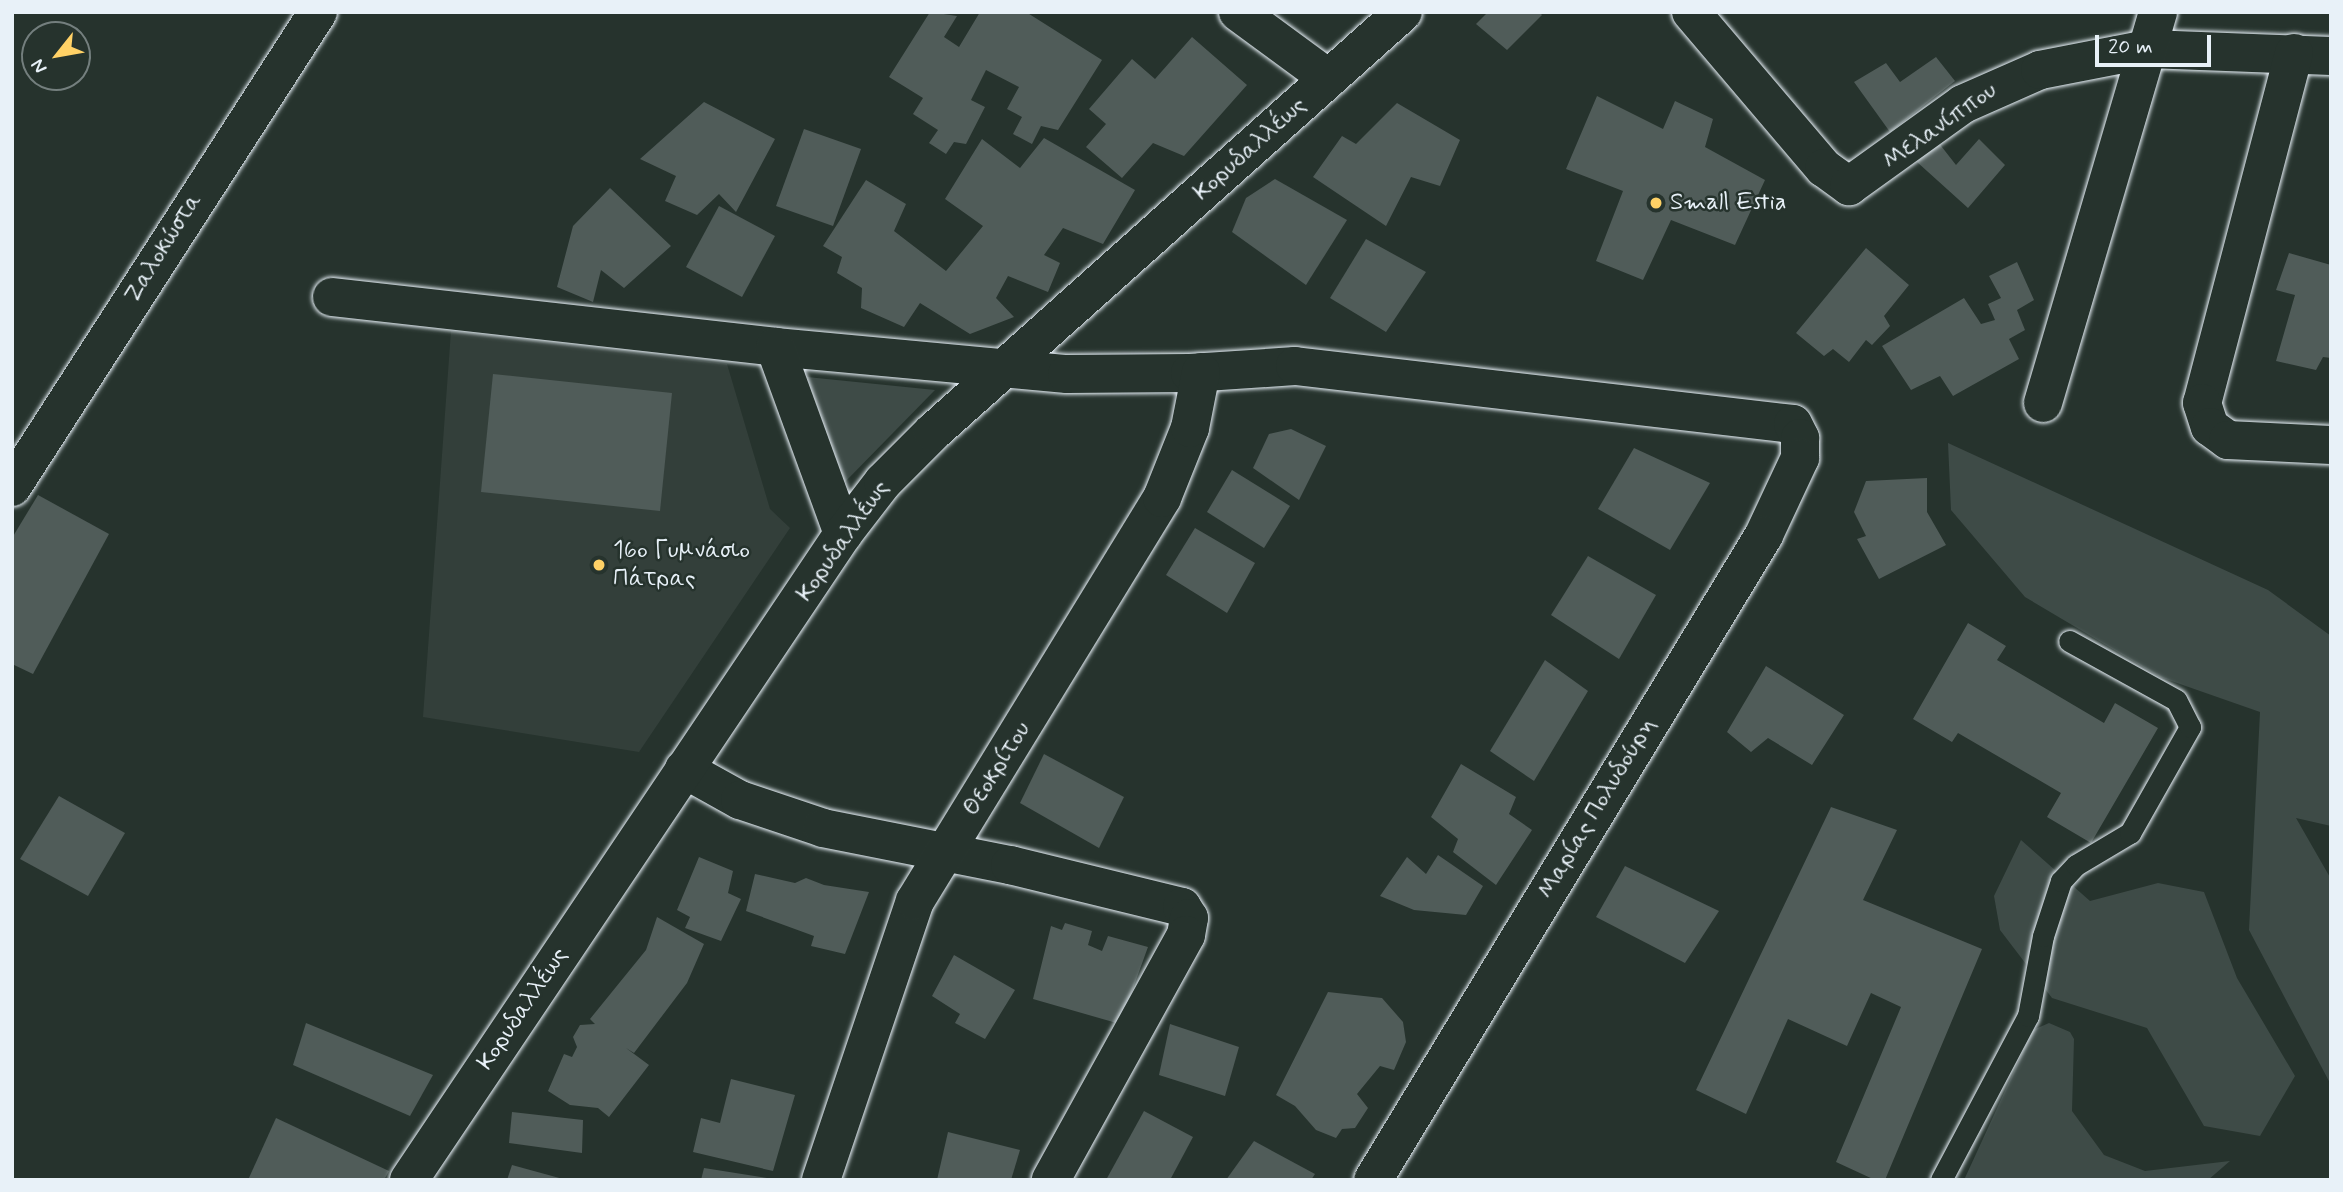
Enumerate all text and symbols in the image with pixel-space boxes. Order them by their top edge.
north arrow [21,21,91,91]
scale bar [2098,21,2214,65]
text: 20 m [2108,33,2153,61]
text: N [25,54,53,78]
street label: Μελανίππου [1878,76,2002,176]
street label: Κορυδαλλέως [1188,91,1312,207]
street label: Ζαλοκώστα [118,188,208,308]
place label: Small Estia [1670,189,1784,217]
marker: Small Estia [1648,195,1664,211]
street label: Κορυδαλλέως [791,475,895,607]
place label: 16ο Γυμνάσιο Πάτρας [613,537,750,593]
marker: 16ο Γυμνάσιο Πάτρας [591,557,607,573]
street label: Μαρίας Πολυδούρη [1532,712,1662,904]
street label: Θεοκρίτου [957,717,1037,821]
street label: Κορυδαλλέως [471,942,575,1076]

